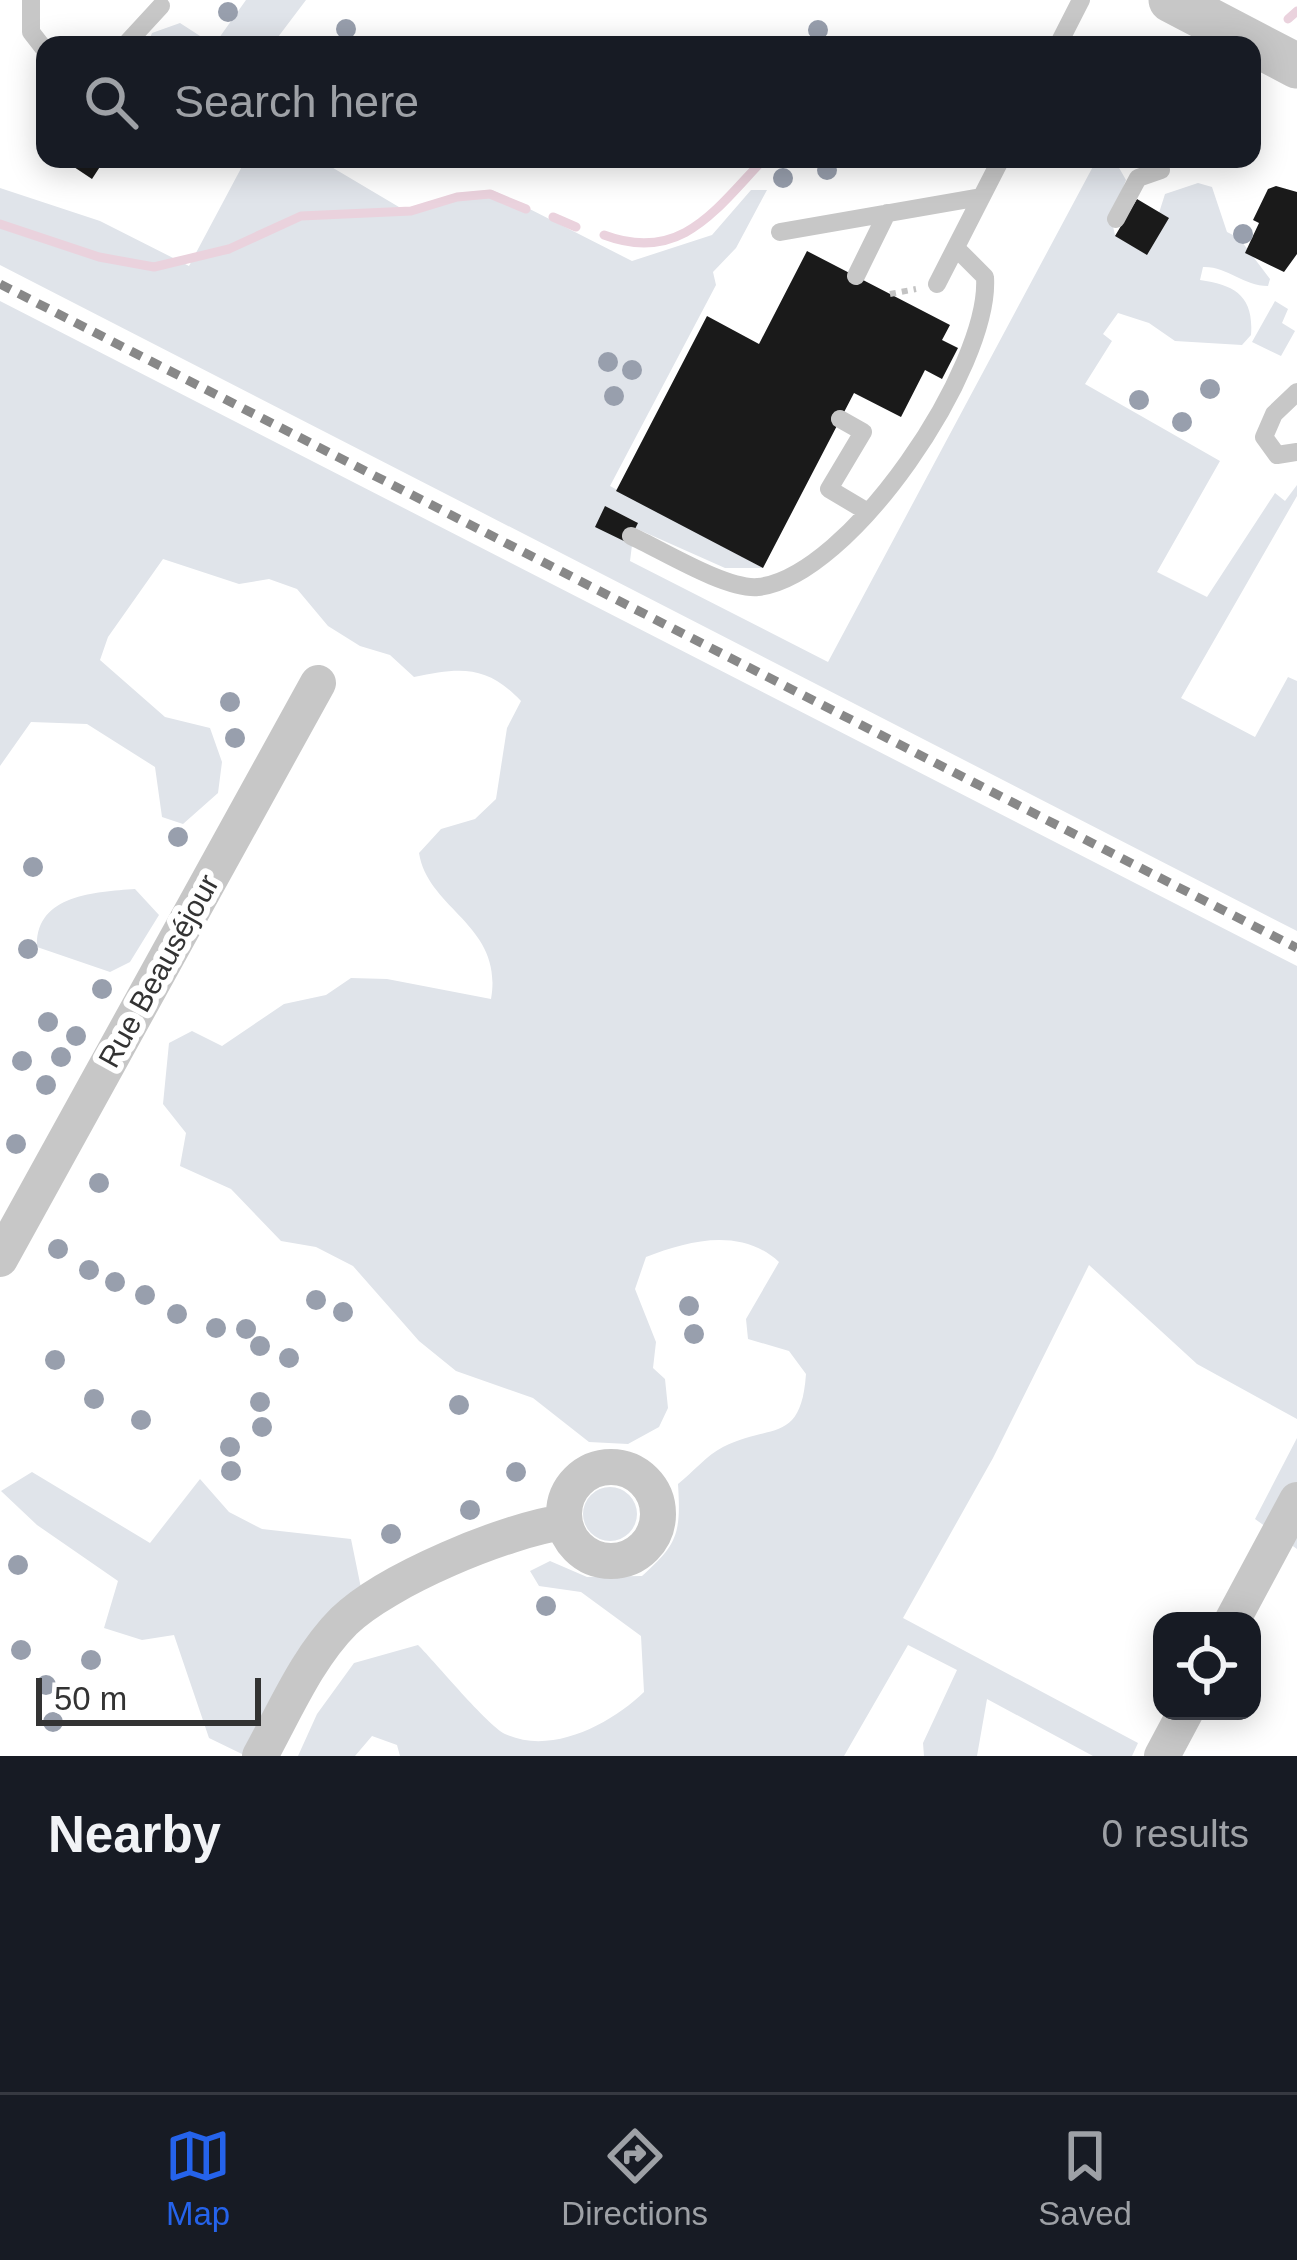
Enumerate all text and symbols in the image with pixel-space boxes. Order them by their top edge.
search box [36,36,1261,168]
icon: search [78,69,144,135]
text: Search here [174,76,419,127]
street label: Rue Beauséjour [92,869,225,1073]
map controls [1153,1612,1261,1720]
button: locate [1153,1612,1261,1720]
scale bar [36,1672,261,1725]
text: 50 m [54,1680,127,1717]
text: Nearby [48,1806,221,1863]
text: 0 results [1102,1812,1249,1855]
tab: Map [165,2123,231,2233]
tab: Directions [561,2123,708,2233]
tab: Saved [1038,2123,1132,2233]

